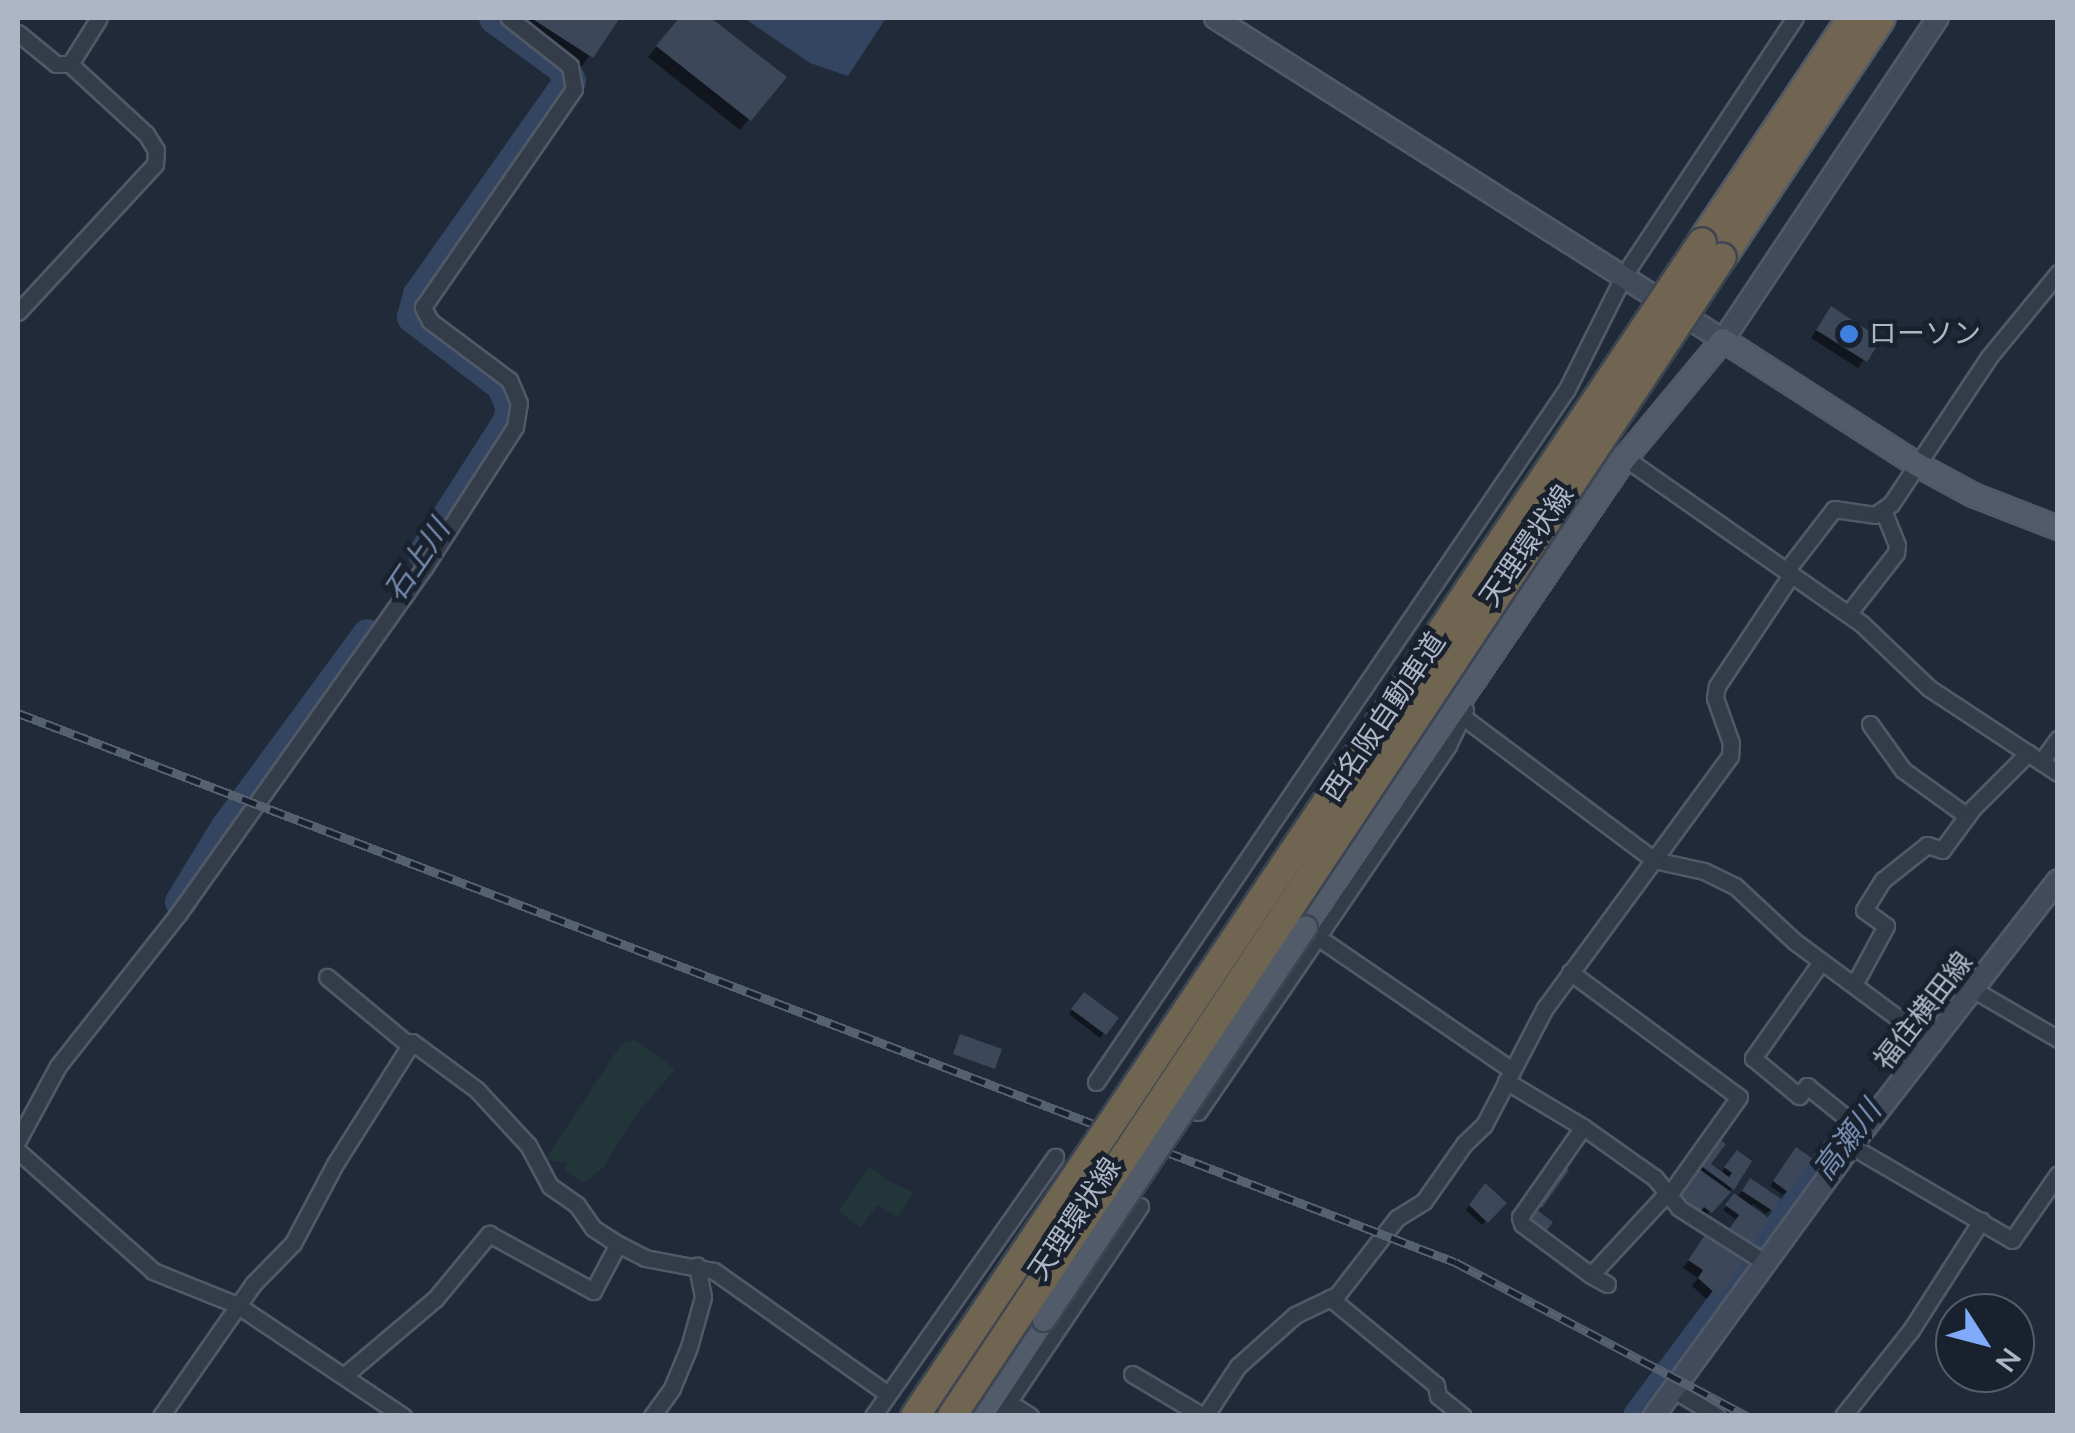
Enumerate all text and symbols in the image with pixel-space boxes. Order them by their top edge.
place label: ローソン [1869,317,1981,351]
marker: ローソン [1838,323,1860,345]
street label: 天理環状線 [1473,479,1581,613]
water label: 石上川 [378,514,458,608]
street label: 西名阪自動車道 [1315,626,1453,808]
street label: 福住横田線 [1868,945,1980,1077]
water label: 高瀬川 [1807,1094,1889,1188]
street label: 天理環状線 [1022,1152,1128,1286]
north arrow [1935,1293,2035,1393]
text: N [1986,1340,2029,1379]

